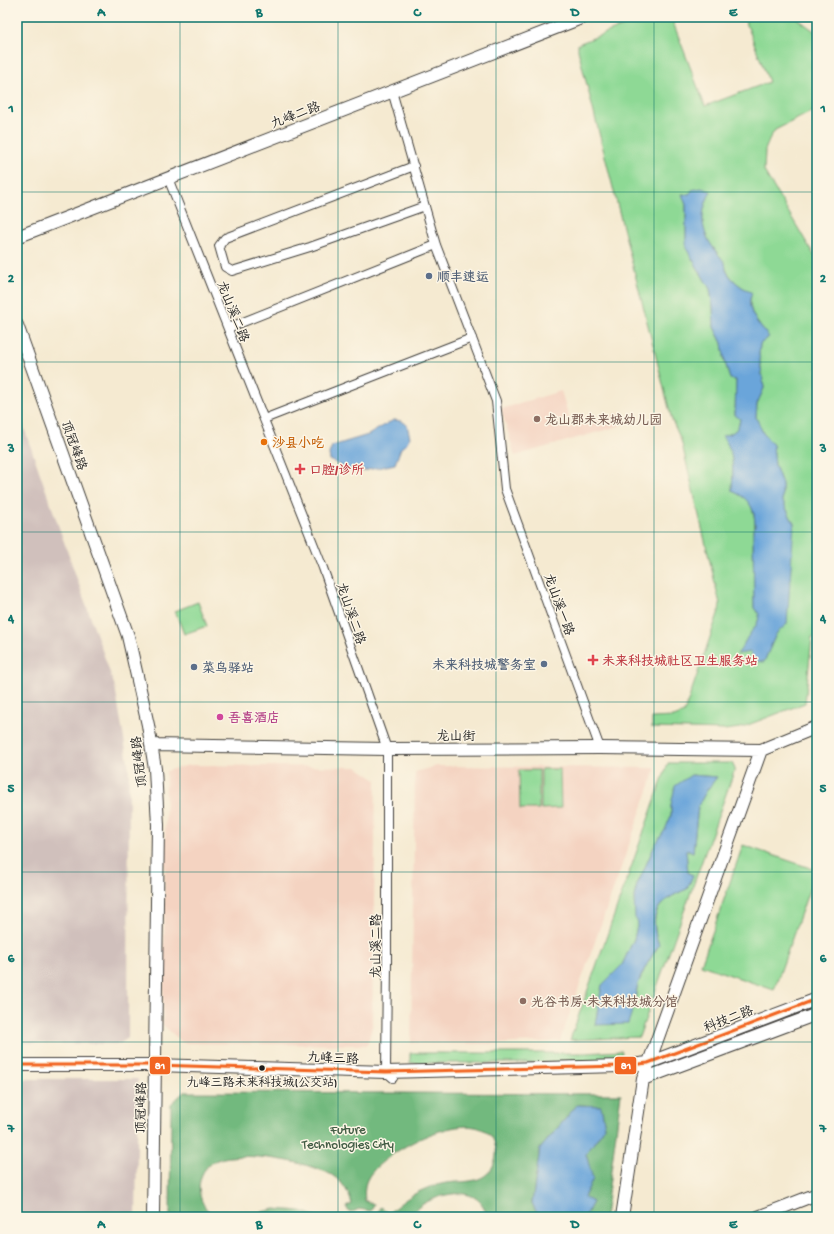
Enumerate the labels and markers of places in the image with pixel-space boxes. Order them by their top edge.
place label: 顺丰速运 [437,270,489,286]
marker: 顺丰速运 [424,271,434,281]
place label: 龙山郡未来城幼儿园 [545,413,662,429]
marker: 龙山郡未来城幼儿园 [532,414,542,424]
place label: 沙县小吃 [272,436,324,452]
marker: 沙县小吃 [259,437,269,447]
marker: 口腔/诊所 [294,463,306,475]
place label: 口腔/诊所 [309,463,364,479]
marker: 未来科技城社区卫生服务站 [587,654,599,666]
place label: 未来科技城社区卫生服务站 [602,654,758,670]
place label: 未来科技城警务室 [432,657,536,674]
marker: 未来科技城警务室 [539,659,549,669]
place label: 菜鸟驿站 [202,661,254,677]
marker: 菜鸟驿站 [189,662,199,672]
place label: 吾喜酒店 [228,711,280,727]
marker: 吾喜酒店 [215,712,225,722]
place label: 光谷书房·未来科技城分馆 [531,994,678,1011]
marker: 光谷书房·未来科技城分馆 [518,996,528,1006]
marker: 九峰三路未来科技城(公交站) [257,1063,267,1073]
place label: 九峰三路未来科技城(公交站) [187,1076,337,1091]

